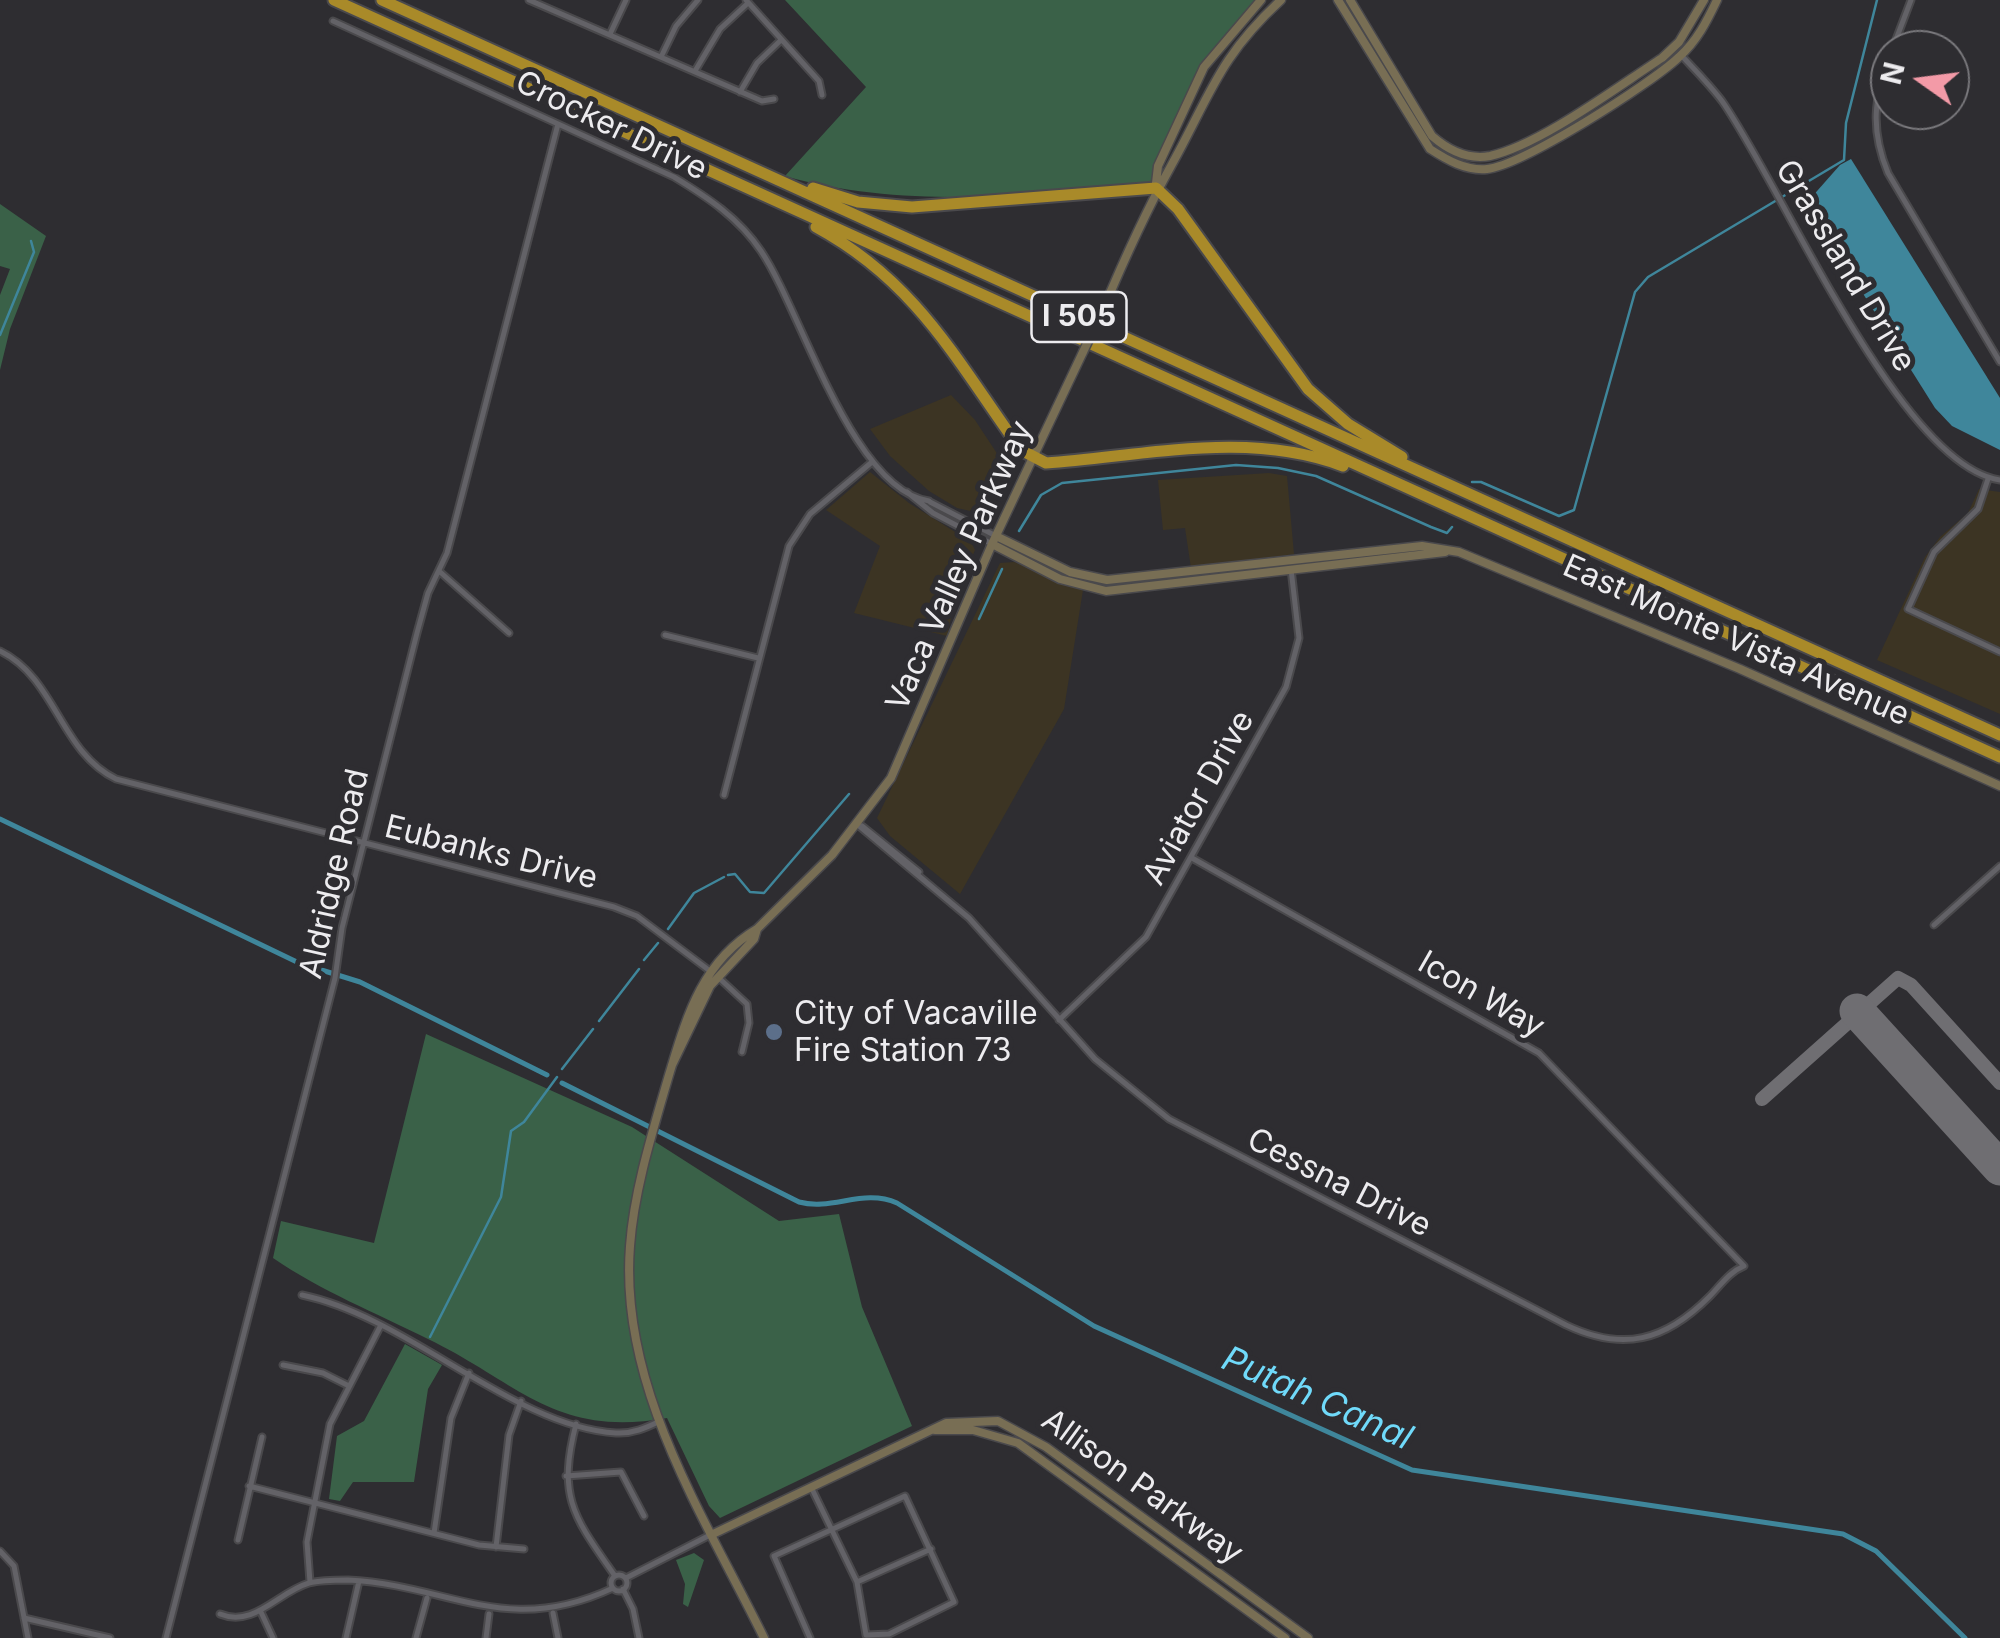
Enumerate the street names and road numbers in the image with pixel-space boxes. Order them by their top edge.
street label: Crocker Drive [509,63,713,189]
street label: Grassland Drive [1767,153,1923,379]
road number: I 505 [1032,292,1126,342]
street label: Vaca Valley Parkway [879,415,1041,717]
street label: East Monte Vista Avenue [1557,547,1915,735]
street label: Aviator Drive [1135,704,1263,892]
street label: Aldridge Road [292,766,378,982]
street label: Eubanks Drive [381,808,601,898]
street label: Icon Way [1411,944,1551,1046]
street label: Cessna Drive [1241,1120,1437,1246]
street label: Allison Parkway [1034,1401,1250,1573]

